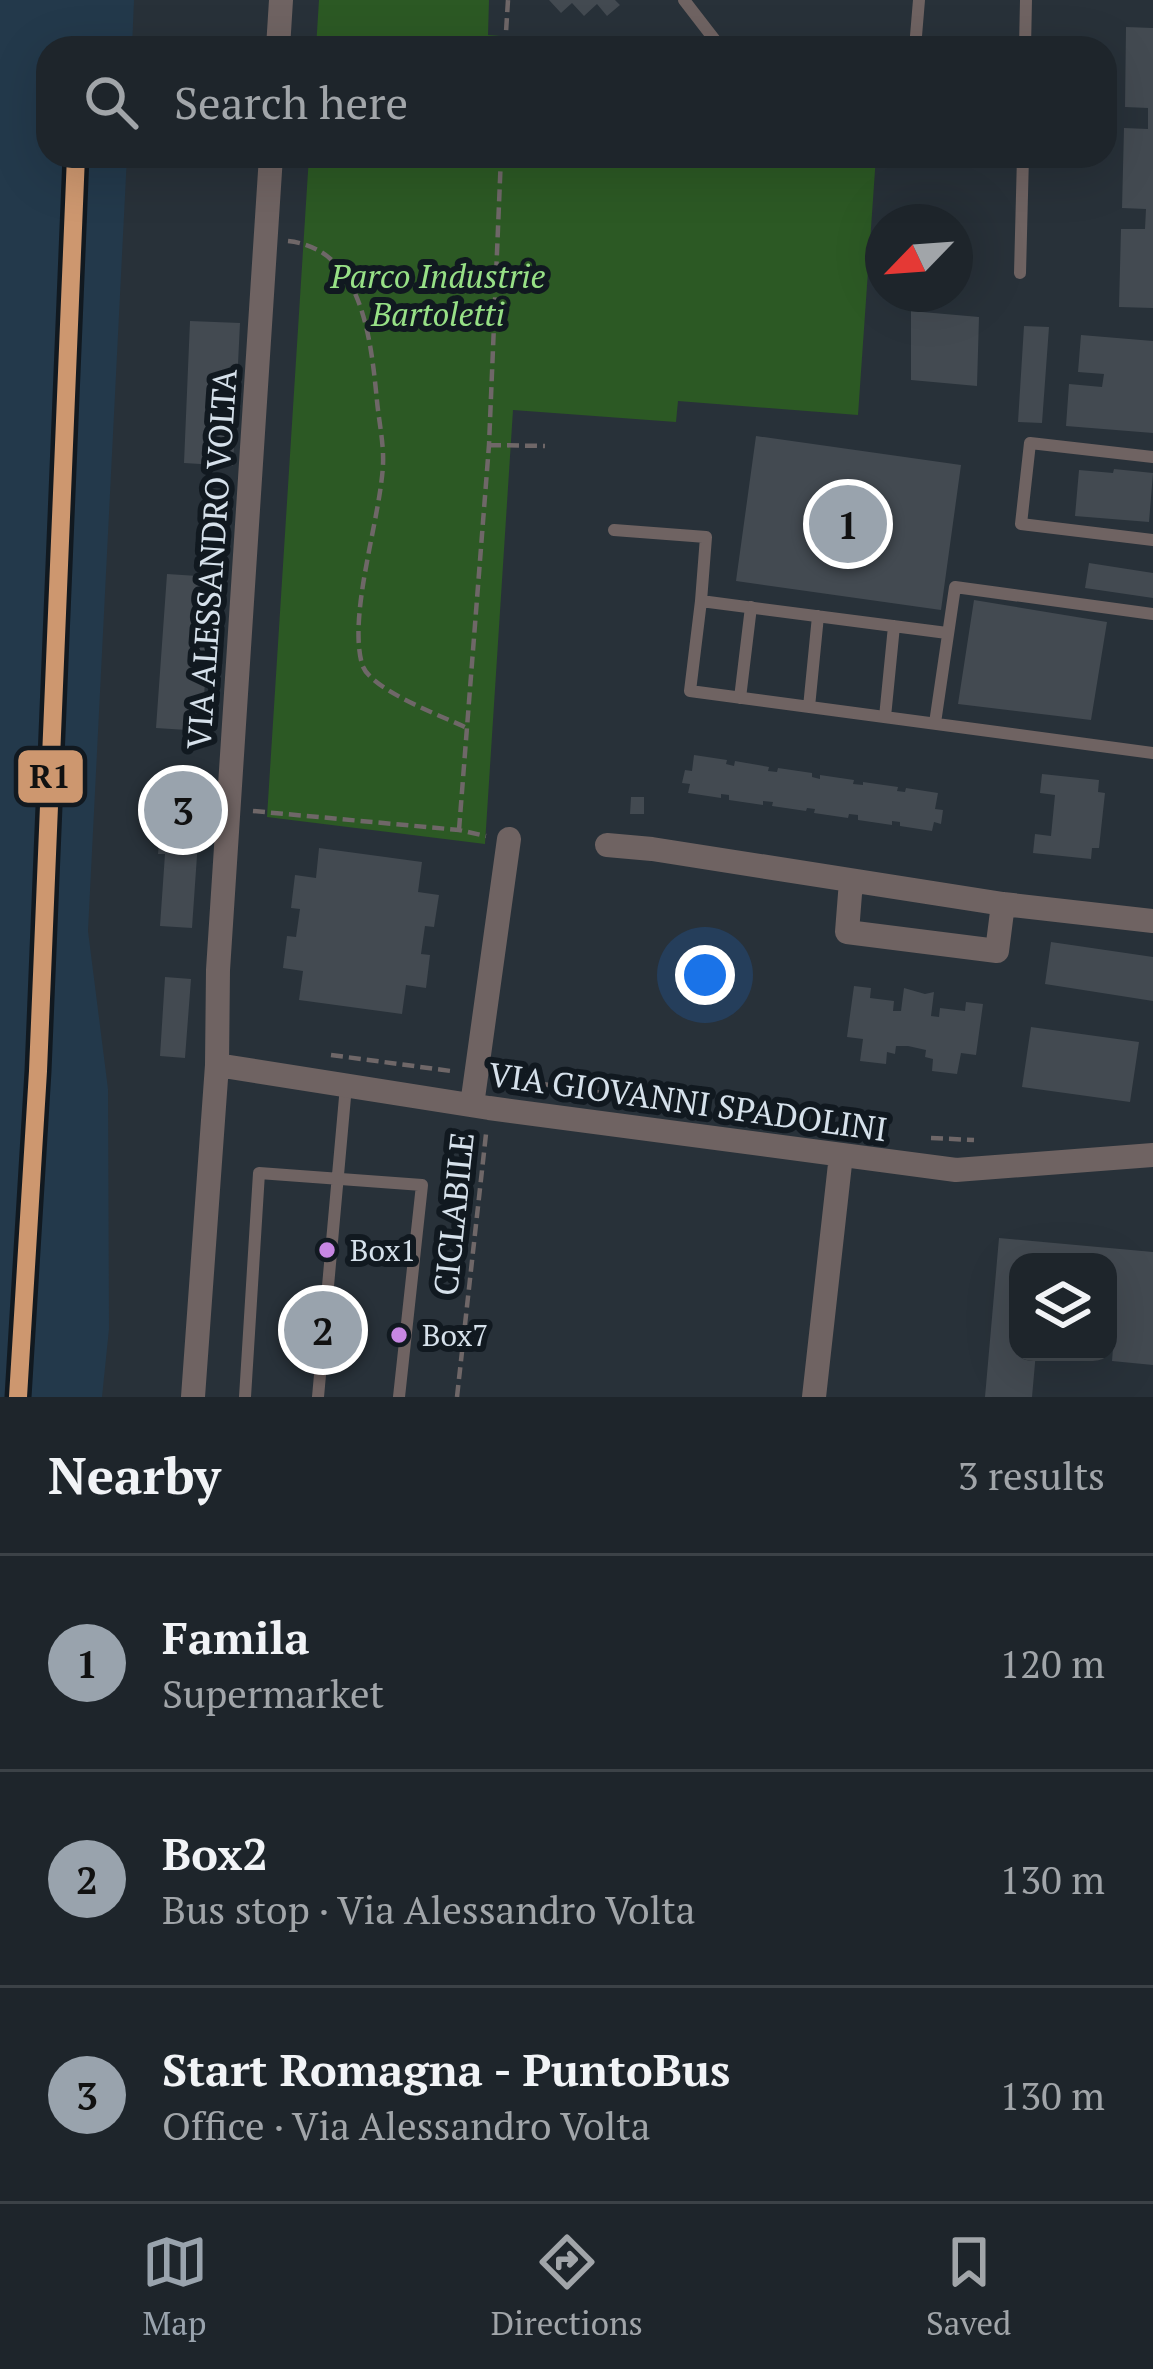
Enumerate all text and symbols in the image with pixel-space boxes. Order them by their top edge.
search box [36,36,1117,168]
icon: search [78,69,144,135]
text: Search here [174,72,408,132]
north arrow [865,204,973,312]
park label: Parco Industrie Bartoletti [330,254,546,335]
street label: VIA ALESSANDRO VOLTA [176,367,246,751]
pin: 1 [809,479,887,569]
line badge: R1 [16,748,85,805]
text: R1 [29,754,71,797]
pin: 3 [144,765,222,855]
your location [675,945,735,1005]
street label: VIA GIOVANNI SPADOLINI [486,1052,890,1150]
street label: CICLABILE [423,1130,483,1298]
place label: Box1 [350,1230,416,1270]
marker: Box1 [316,1239,338,1261]
map controls [1009,1253,1117,1361]
button: layers [1009,1253,1117,1361]
pin: 2 [284,1285,362,1375]
place label: Box7 [422,1315,488,1355]
marker: Box7 [388,1324,410,1346]
text: Nearby [48,1441,221,1509]
text: 3 results [958,1449,1105,1501]
text: Famila [162,1607,309,1667]
text: 1 [76,1637,98,1689]
text: 120 m [1000,1637,1105,1689]
text: Supermarket [162,1667,384,1719]
text: Box2 [162,1823,268,1883]
text: 2 [76,1853,98,1905]
text: 130 m [1000,1853,1105,1905]
text: Bus stop · Via Alessandro Volta [162,1883,696,1935]
text: Start Romagna - PuntoBus [162,2039,730,2099]
text: 3 [76,2069,98,2121]
text: 130 m [1000,2069,1105,2121]
text: Office · Via Alessandro Volta [162,2099,650,2151]
tab: Map [142,2229,208,2344]
tab: Directions [491,2229,643,2344]
tab: Saved [926,2229,1011,2344]

